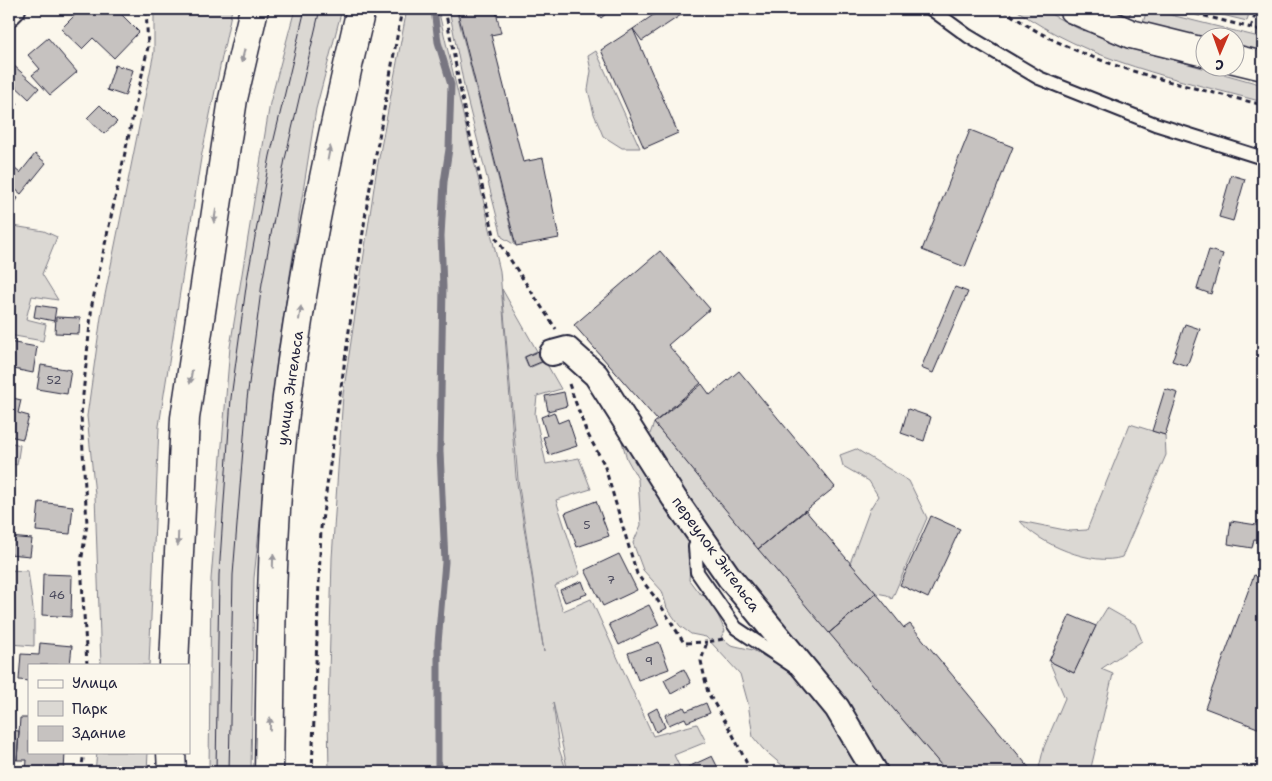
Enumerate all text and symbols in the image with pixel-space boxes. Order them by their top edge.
north arrow [1194,28,1244,78]
one-way arrow [239,49,247,64]
text: С [1215,56,1224,74]
one-way arrow [326,144,334,160]
one-way arrow [211,209,219,225]
one-way arrow [297,304,305,320]
street label: улица Энгельса [272,329,308,447]
one-way arrow [187,369,195,385]
house number: 52 [46,372,62,388]
street label: переулок Энгельса [667,492,765,616]
house number: 5 [583,517,591,533]
one-way arrow [174,531,182,547]
one-way arrow [269,553,277,569]
house number: 7 [607,572,615,588]
house number: 46 [49,587,65,603]
house number: 9 [645,653,653,669]
legend [28,664,190,754]
text: Улица [72,673,118,693]
text: Парк [72,699,108,719]
one-way arrow [266,715,274,731]
text: Здание [72,723,126,743]

